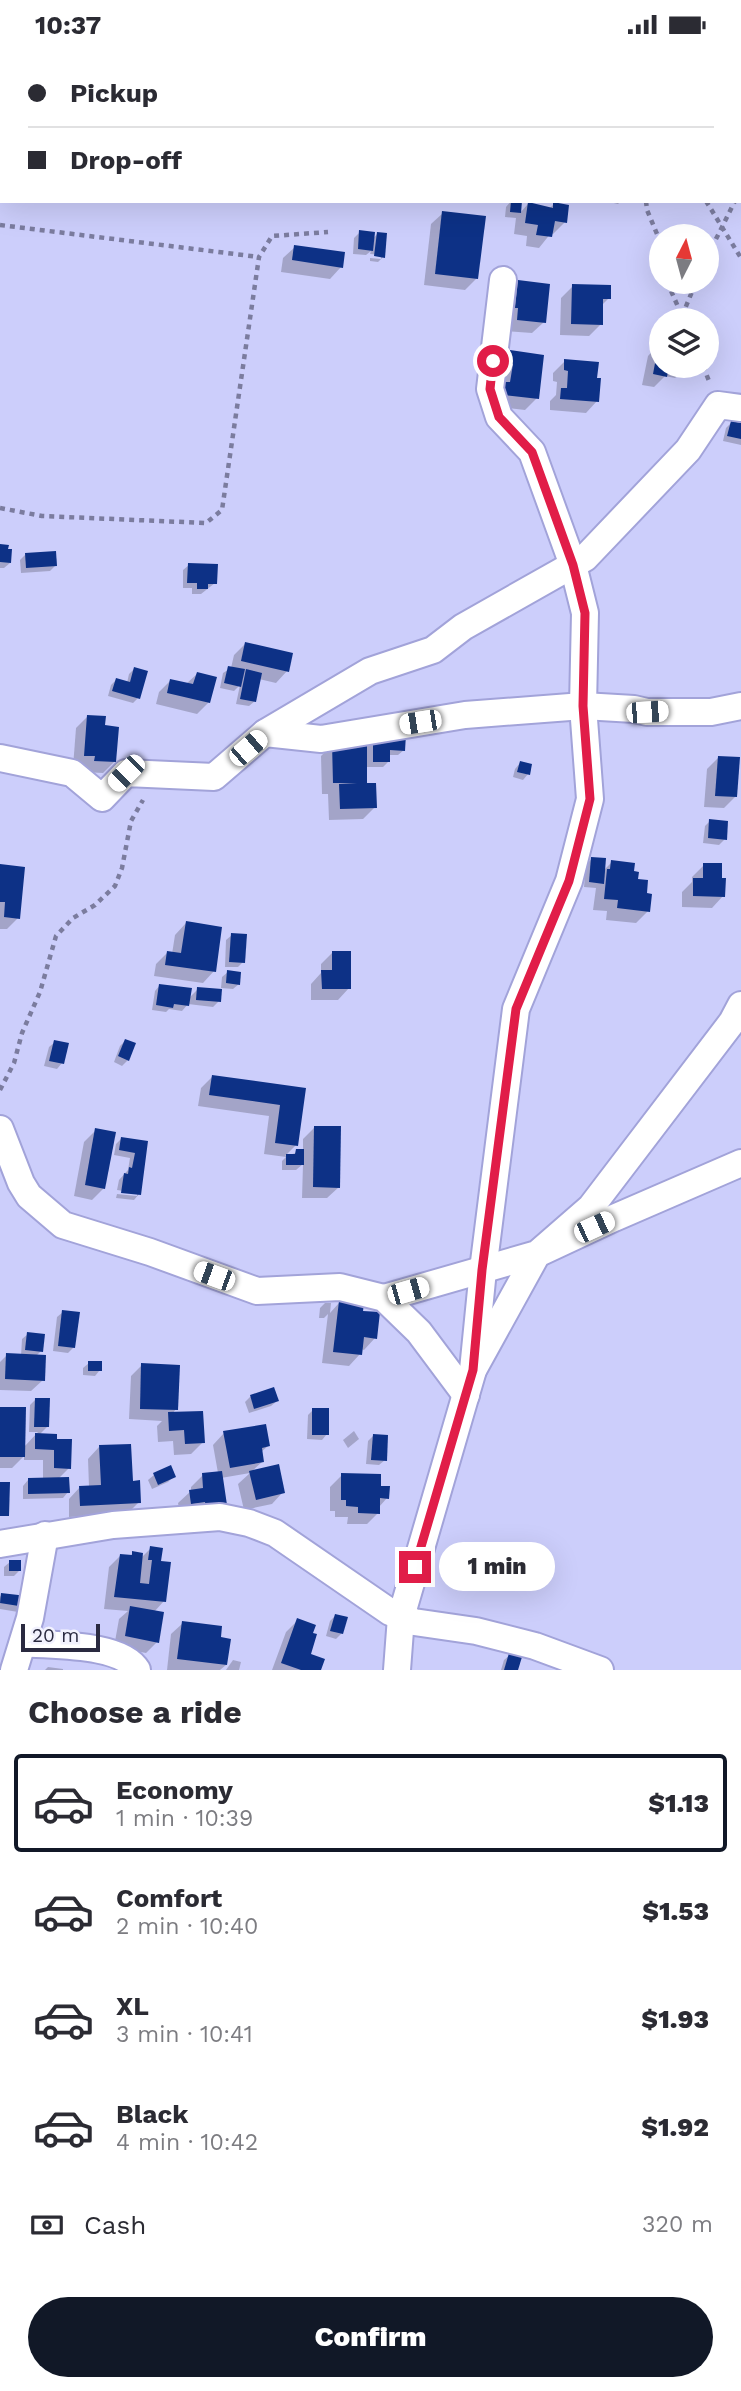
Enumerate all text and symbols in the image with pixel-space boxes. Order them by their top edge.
text: 10:37 [35,10,101,40]
text: Pickup [70,78,158,108]
text: Drop-off [70,145,182,175]
north arrow [649,224,719,294]
map controls [649,224,719,378]
button: layers [649,308,719,378]
route start [477,345,509,377]
car [626,700,669,724]
car [398,708,443,736]
car [226,726,271,770]
car [104,751,149,795]
car [571,1209,618,1245]
car [191,1259,238,1293]
car [385,1275,432,1307]
callout: 1 min [440,1543,555,1591]
route end [399,1551,431,1583]
text: 1 min [467,1553,527,1580]
scale bar [21,1621,100,1653]
text: 20 m [32,1624,79,1647]
text: Choose a ride [28,1693,242,1731]
icon: car [32,1772,95,1835]
text: Economy [116,1775,233,1805]
text: $1.13 [648,1788,709,1818]
text: 1 min · 10:39 [116,1805,253,1832]
icon: car [32,1880,95,1943]
text: Comfort [116,1883,222,1913]
text: $1.53 [642,1896,709,1926]
text: 2 min · 10:40 [116,1913,258,1940]
icon: car [32,1988,95,2051]
text: XL [116,1991,149,2021]
text: $1.93 [641,2004,709,2034]
text: 3 min · 10:41 [116,2021,253,2048]
icon: car [32,2096,95,2159]
text: Black [116,2099,188,2129]
text: $1.92 [641,2112,709,2142]
text: 4 min · 10:42 [116,2129,258,2156]
icon: cash [28,2206,66,2244]
text: Cash [84,2210,146,2240]
text: 320 m [642,2211,713,2238]
button: Confirm [28,2297,713,2377]

